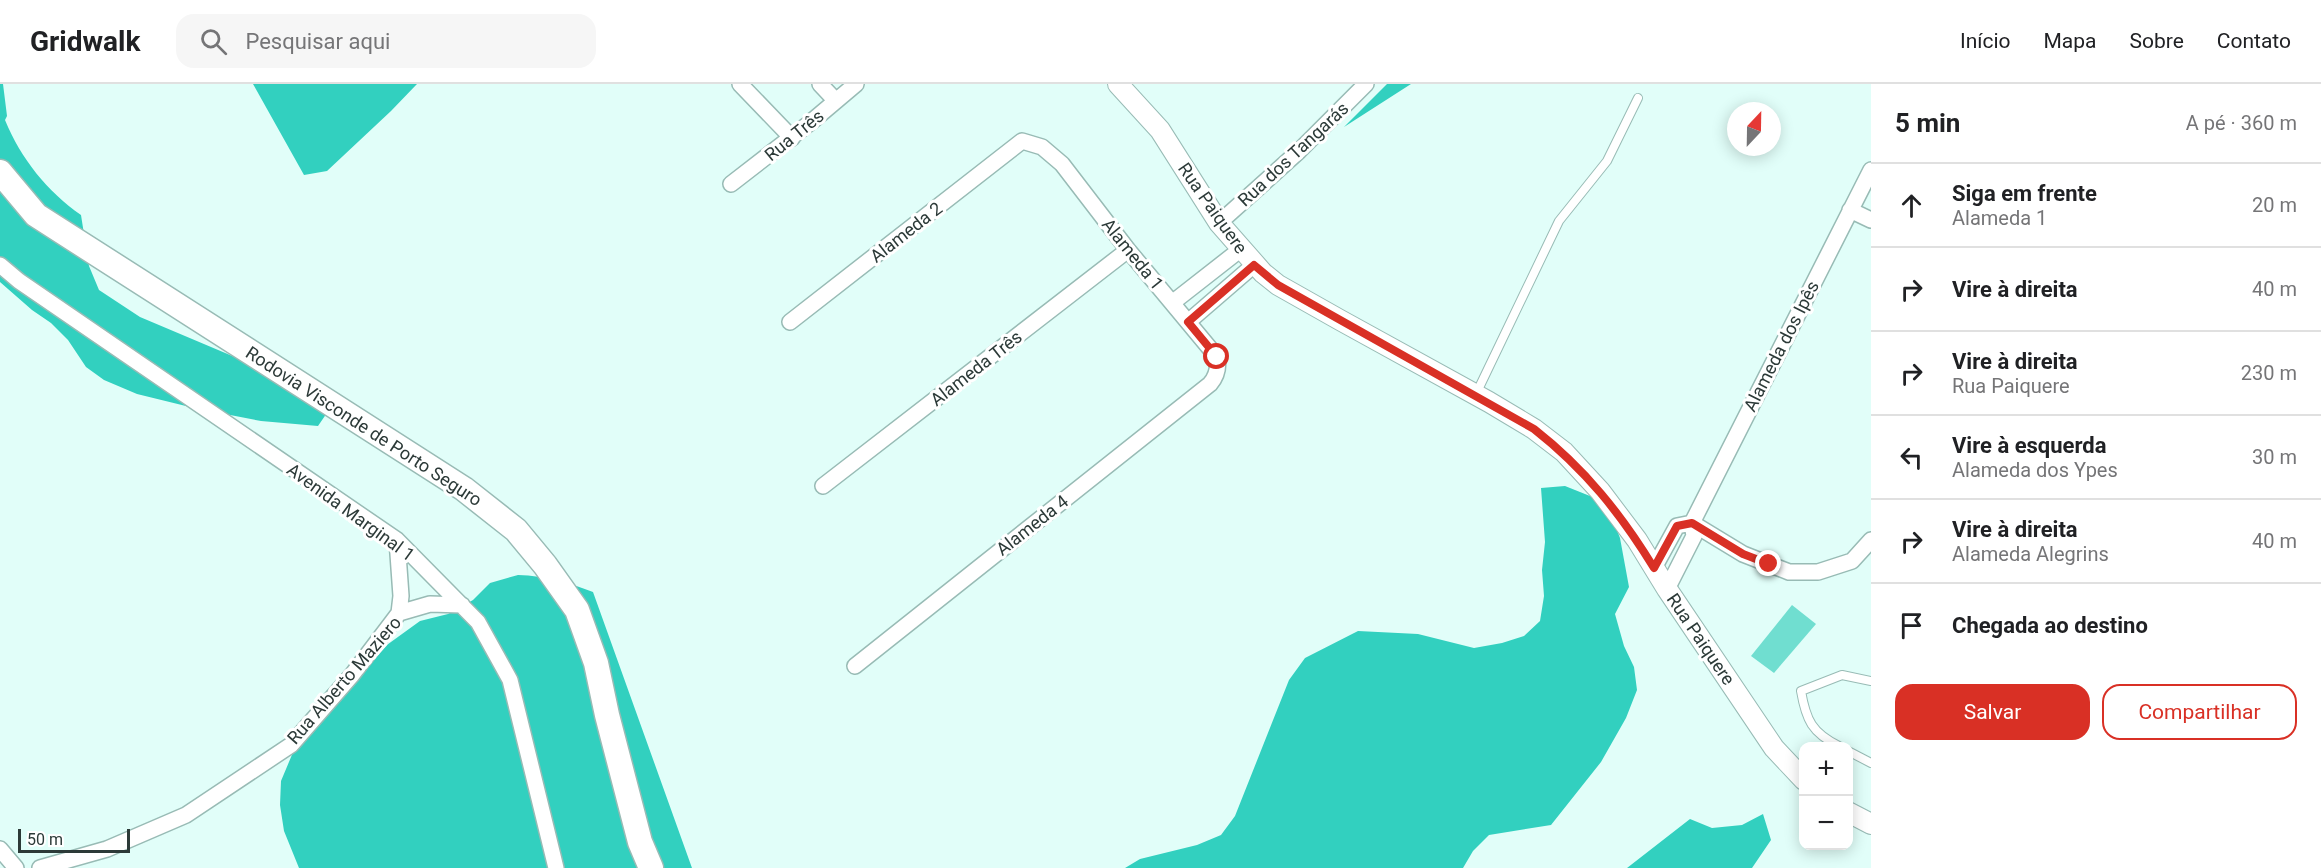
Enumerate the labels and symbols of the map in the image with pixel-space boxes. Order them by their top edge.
street label: Rua dos Tangarás [1233,97,1353,211]
north arrow [1727,102,1781,156]
street label: Rua Três [760,105,828,165]
street label: Rua Paiquere [1174,159,1252,257]
street label: Alameda 2 [866,197,946,267]
street label: Alameda 1 [1098,214,1168,294]
street label: Alameda dos Ipês [1739,277,1823,415]
street label: Alameda Três [926,326,1026,410]
street label: Rodovia Visconde de Porto Seguro [242,342,486,510]
route start [1203,343,1229,369]
street label: Avenida Marginal 1 [283,459,419,565]
street label: Alameda 4 [992,490,1072,560]
route end [1755,550,1781,576]
street label: Rua Paiquere [1663,589,1739,689]
street label: Rua Alberto Maziero [283,612,405,748]
scale bar [18,826,130,854]

